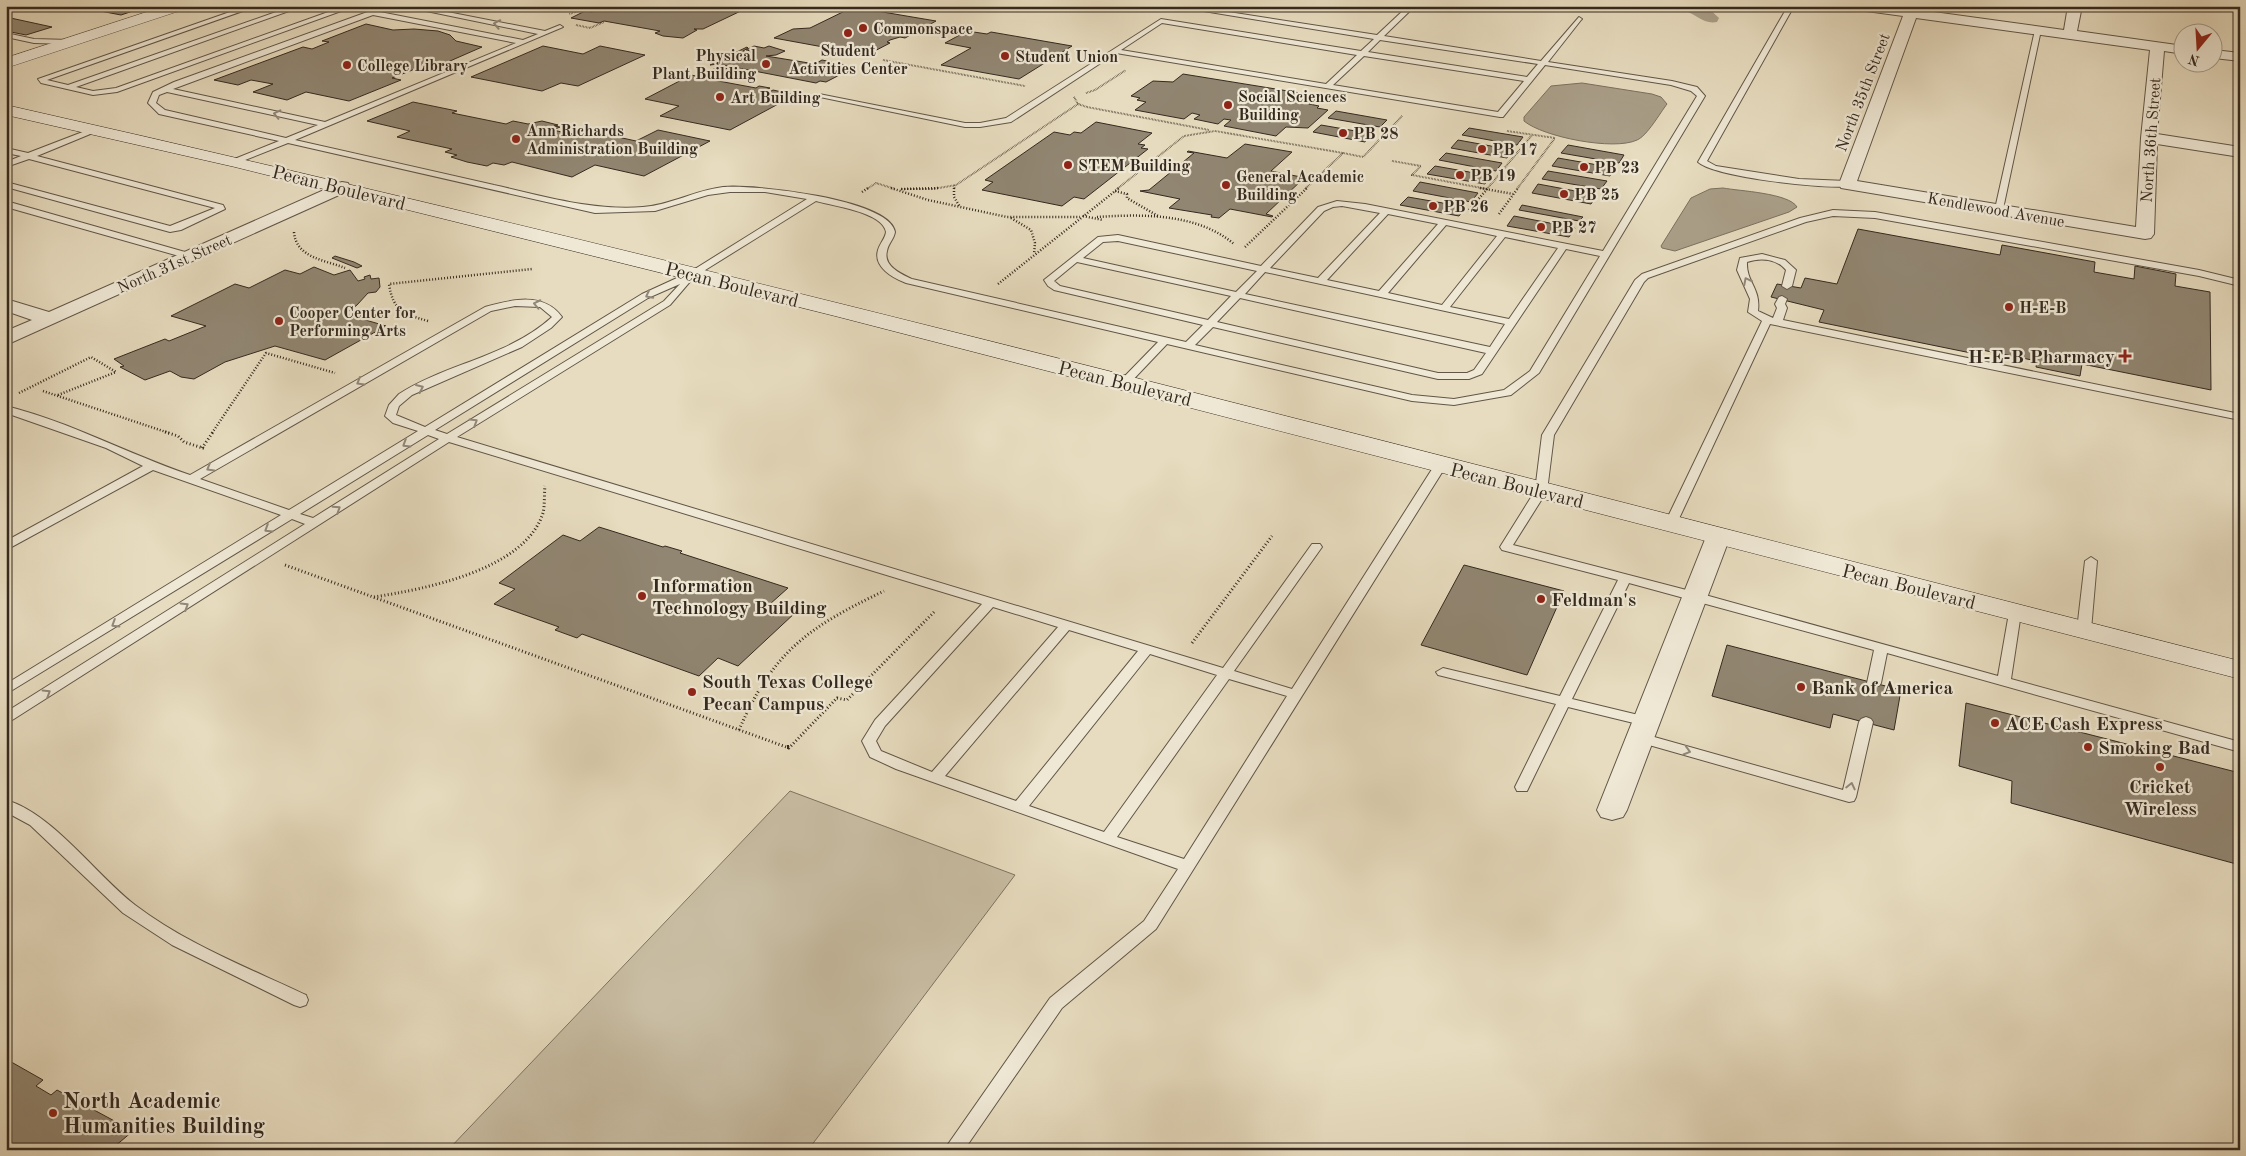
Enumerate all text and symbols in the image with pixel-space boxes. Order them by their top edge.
one-way arrow [493,19,502,30]
marker: Commonspace [857,22,869,34]
place label: Commonspace [873,22,973,38]
north arrow [2174,22,2224,72]
marker: Student Activities Center [842,27,854,39]
street label: North 35th Street [1834,31,1894,154]
place label: Student Activities Center [788,44,908,78]
place label: Physical Plant Building [652,49,756,83]
marker: Student Union [999,50,1011,62]
place label: Student Union [1015,50,1118,66]
text: N [2187,51,2202,68]
marker: Physical Plant Building [760,58,772,70]
marker: College Library [341,59,353,71]
place label: College Library [357,59,468,75]
street label: North 36th Street [2140,77,2164,203]
place label: Social Sciences Building [1238,90,1346,124]
marker: Art Building [714,91,726,103]
place label: Art Building [730,91,820,107]
marker: Social Sciences Building [1222,99,1234,111]
one-way arrow [273,109,282,119]
place label: Ann Richards Administration Building [526,124,698,158]
marker: PB 28 [1337,127,1349,139]
place label: PB 28 [1353,127,1399,143]
marker: Ann Richards Administration Building [510,133,522,145]
marker: PB 17 [1476,143,1488,155]
place label: PB 17 [1492,143,1538,159]
marker: STEM Building [1062,159,1074,171]
place label: STEM Building [1078,159,1190,175]
marker: PB 23 [1578,161,1590,173]
place label: PB 23 [1594,161,1640,177]
street label: Pecan Boulevard [270,164,407,215]
marker: PB 19 [1454,169,1466,181]
place label: PB 19 [1470,169,1516,185]
place label: General Academic Building [1236,170,1364,204]
marker: General Academic Building [1220,179,1232,191]
marker: PB 25 [1558,188,1570,200]
place label: PB 25 [1574,188,1620,204]
street label: Kendlewood Avenue [1926,191,2066,231]
marker: PB 26 [1427,200,1439,212]
place label: PB 26 [1443,200,1489,216]
marker: PB 27 [1535,221,1547,233]
place label: PB 27 [1551,221,1597,237]
street label: North 31st Street [115,232,235,297]
street label: Pecan Boulevard [663,261,800,312]
one-way arrow [1743,277,1753,286]
one-way arrow [645,289,654,299]
one-way arrow [533,299,542,310]
marker: H-E-B [2003,301,2015,313]
place label: H-E-B [2019,301,2066,317]
place label: Cooper Center for Performing Arts [289,306,416,340]
marker: Cooper Center for Performing Arts [273,315,285,327]
place label: H-E-B Pharmacy [1968,349,2115,368]
marker: H-E-B Pharmacy [2119,350,2131,362]
street label: Pecan Boulevard [1056,360,1193,411]
one-way arrow [357,376,366,386]
one-way arrow [414,384,423,394]
one-way arrow [469,419,478,429]
one-way arrow [403,438,412,448]
one-way arrow [207,462,216,472]
street label: Pecan Boulevard [1448,462,1585,513]
one-way arrow [331,506,340,515]
one-way arrow [264,523,273,533]
street label: Pecan Boulevard [1840,563,1977,614]
place label: Information Technology Building [652,578,827,619]
marker: Information Technology Building [636,590,648,602]
place label: Feldman's [1551,592,1636,611]
marker: Feldman's [1535,593,1547,605]
one-way arrow [179,602,188,612]
one-way arrow [111,617,120,627]
place label: South Texas College Pecan Campus [702,674,873,715]
place label: Bank of America [1811,680,1953,699]
marker: Bank of America [1795,681,1807,693]
marker: South Texas College Pecan Campus [686,686,698,698]
one-way arrow [42,689,51,699]
place label: ACE Cash Express [2005,716,2163,735]
marker: ACE Cash Express [1989,717,2001,729]
place label: Smoking Bad [2098,740,2211,759]
marker: Smoking Bad [2082,741,2094,753]
one-way arrow [1682,746,1690,756]
marker: Cricket Wireless [2154,761,2166,773]
place label: Cricket Wireless [2123,779,2197,820]
one-way arrow [1845,781,1856,790]
place label: North Academic Humanities Building [63,1091,265,1138]
marker: North Academic Humanities Building [47,1107,59,1119]

